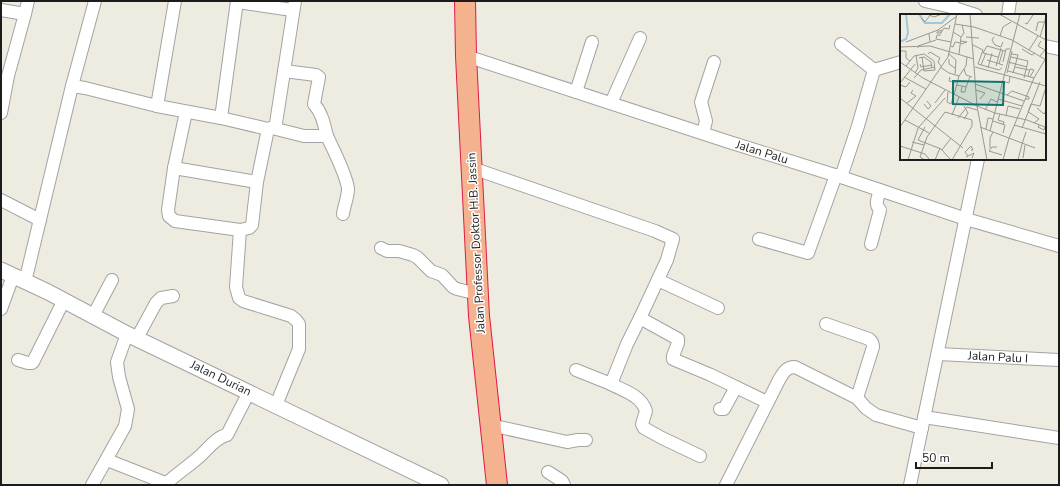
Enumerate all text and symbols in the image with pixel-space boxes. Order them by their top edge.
inset map [900,14,1046,160]
street label: Jalan Palu [733,136,790,168]
street label: Jalan Professor Doktor H.B. Jassin [463,152,489,335]
street label: Jalan Palu I [967,347,1028,367]
street label: Jalan Durian [187,356,254,400]
scale bar [916,444,992,470]
text: 50 m [922,450,950,466]

